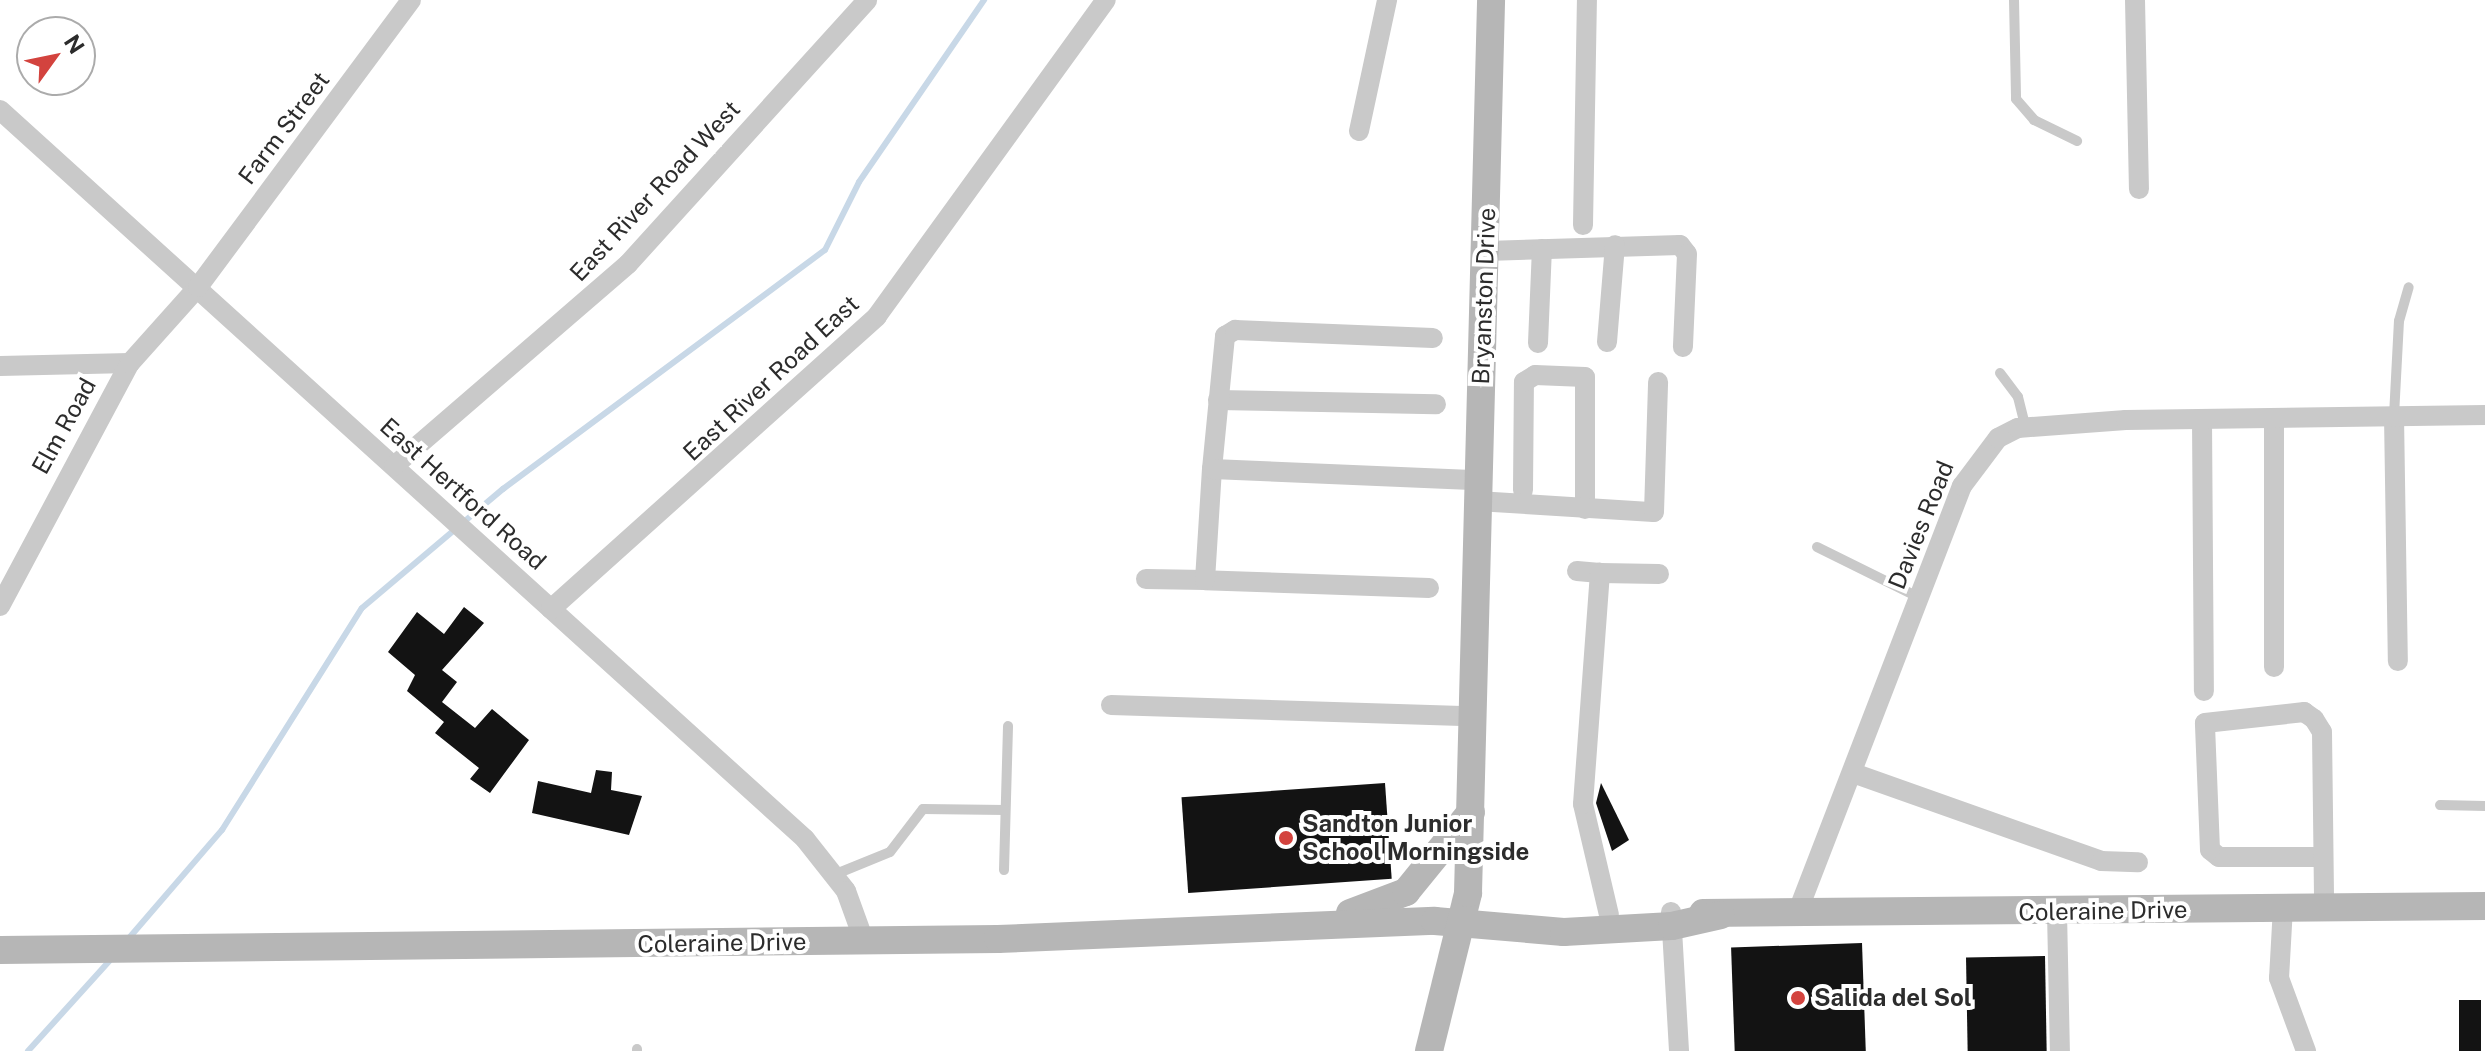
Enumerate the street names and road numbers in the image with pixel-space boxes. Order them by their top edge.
street label: Farm Street [232,66,336,190]
street label: East River Road West [564,95,746,287]
street label: Bryanston Drive [1467,207,1501,385]
street label: East River Road East [677,289,865,467]
street label: Elm Road [26,373,102,479]
street label: East Hertford Road [374,412,552,576]
street label: Davies Road [1882,457,1960,593]
street label: Coleraine Drive [2018,895,2188,927]
street label: Coleraine Drive [637,927,807,959]

